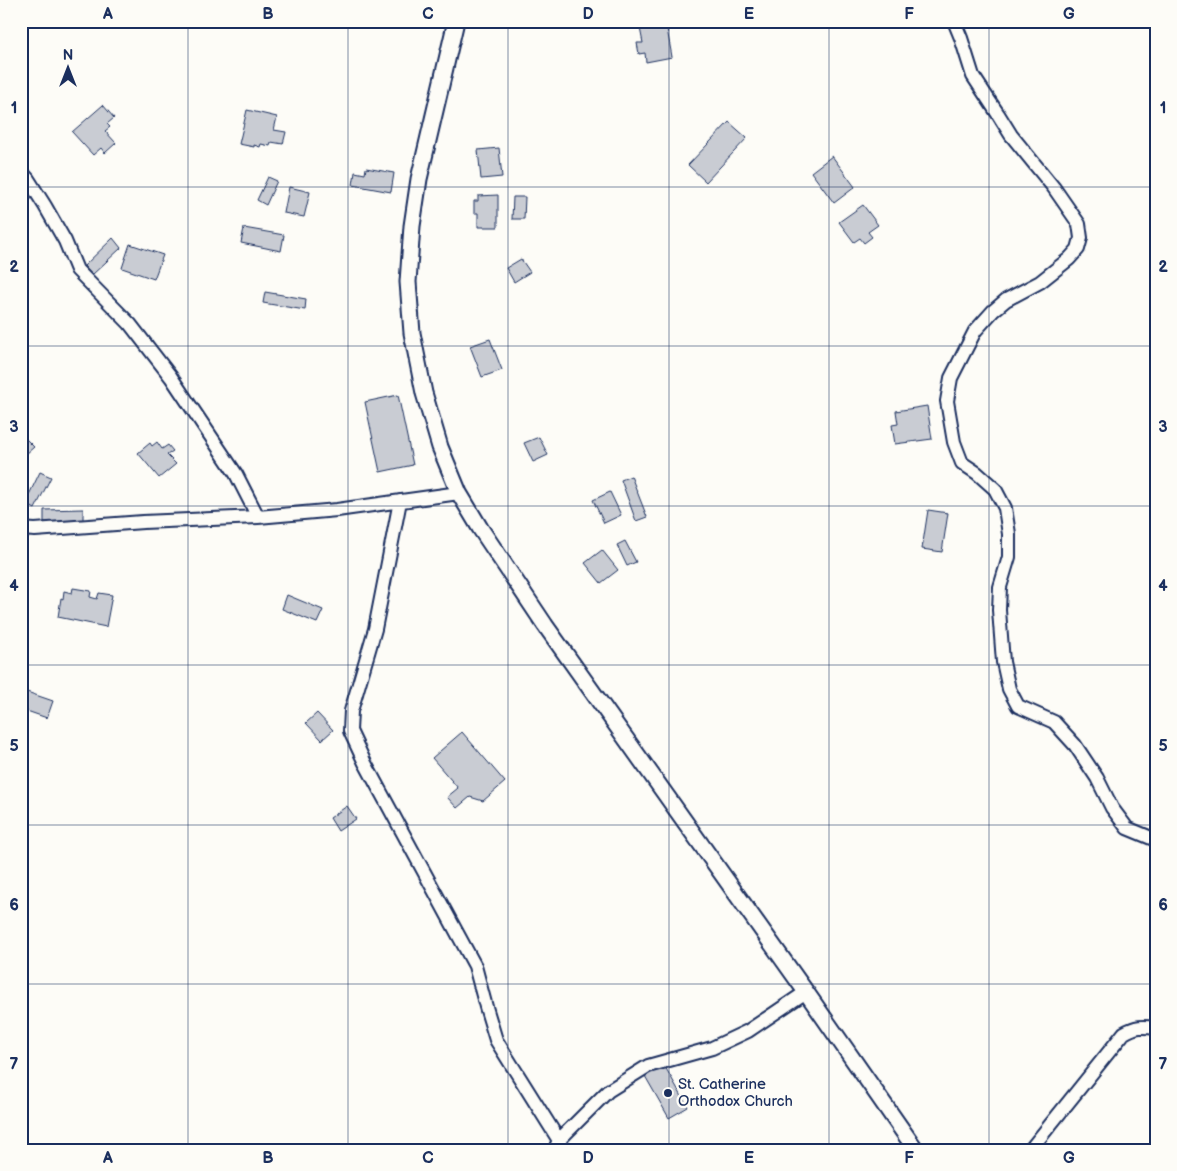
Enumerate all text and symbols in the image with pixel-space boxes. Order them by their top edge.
text: A [102,5,113,24]
text: B [262,5,274,24]
text: C [422,5,434,24]
text: D [582,5,594,24]
text: E [744,5,754,24]
text: F [904,5,914,24]
text: G [1063,5,1075,24]
north arrow [42,42,92,92]
text: N [63,47,73,64]
text: 1 [11,99,17,118]
text: 1 [1160,99,1166,118]
text: 2 [9,258,19,277]
text: 2 [1158,258,1168,277]
text: 3 [9,418,19,437]
text: 3 [1158,418,1168,437]
text: 4 [9,577,19,596]
text: 4 [1158,577,1168,596]
text: 5 [9,737,19,756]
text: 5 [1158,737,1168,756]
text: 6 [9,896,19,915]
text: 6 [1158,896,1168,915]
text: 7 [10,1055,19,1074]
text: 7 [1159,1055,1168,1074]
place label: St. Catherine Orthodox Church [678,1075,793,1111]
marker: St. Catherine Orthodox Church [662,1087,674,1099]
text: A [102,1149,113,1168]
text: B [262,1149,274,1168]
text: C [422,1149,434,1168]
text: D [582,1149,594,1168]
text: E [744,1149,754,1168]
text: F [904,1149,914,1168]
text: G [1063,1149,1075,1168]

